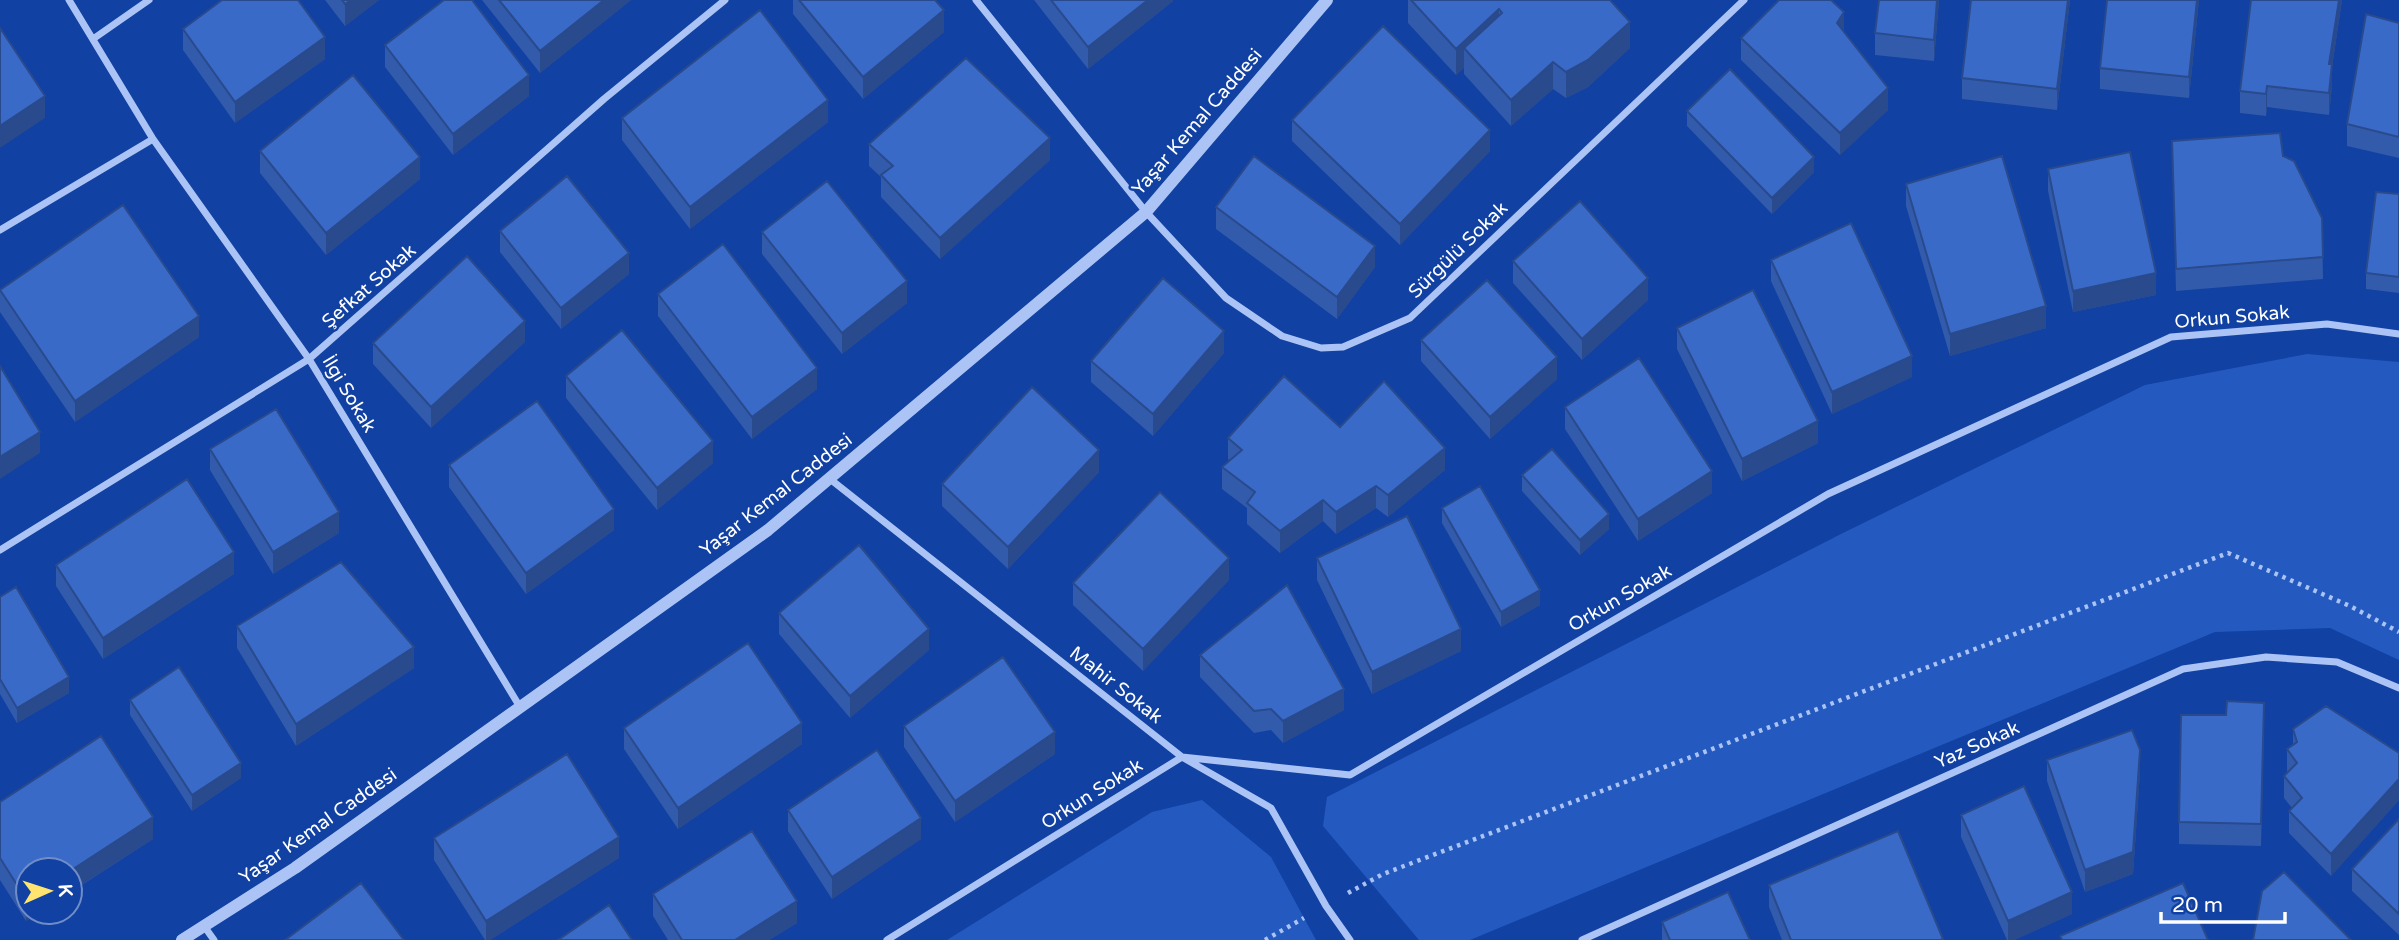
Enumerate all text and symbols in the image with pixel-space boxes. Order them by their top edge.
street label: Yaşar Kemal Caddesi [1127,44,1267,200]
street label: Sürgülü Sokak [1404,197,1512,303]
street label: Şefkat Sokak [318,239,420,333]
street label: Orkun Sokak [2174,301,2290,333]
street label: İlgi Sokak [317,351,381,437]
street label: Yaşar Kemal Caddesi [696,429,856,561]
street label: Orkun Sokak [1565,560,1675,636]
street label: Mahir Sokak [1065,642,1167,728]
street label: Yaz Sokak [1931,717,2023,773]
street label: Orkun Sokak [1037,754,1147,834]
street label: Yaşar Kemal Caddesi [235,763,401,889]
north arrow [14,856,84,926]
scale bar [2161,880,2285,924]
text: K [54,883,76,897]
text: 20 m [2172,893,2223,918]

